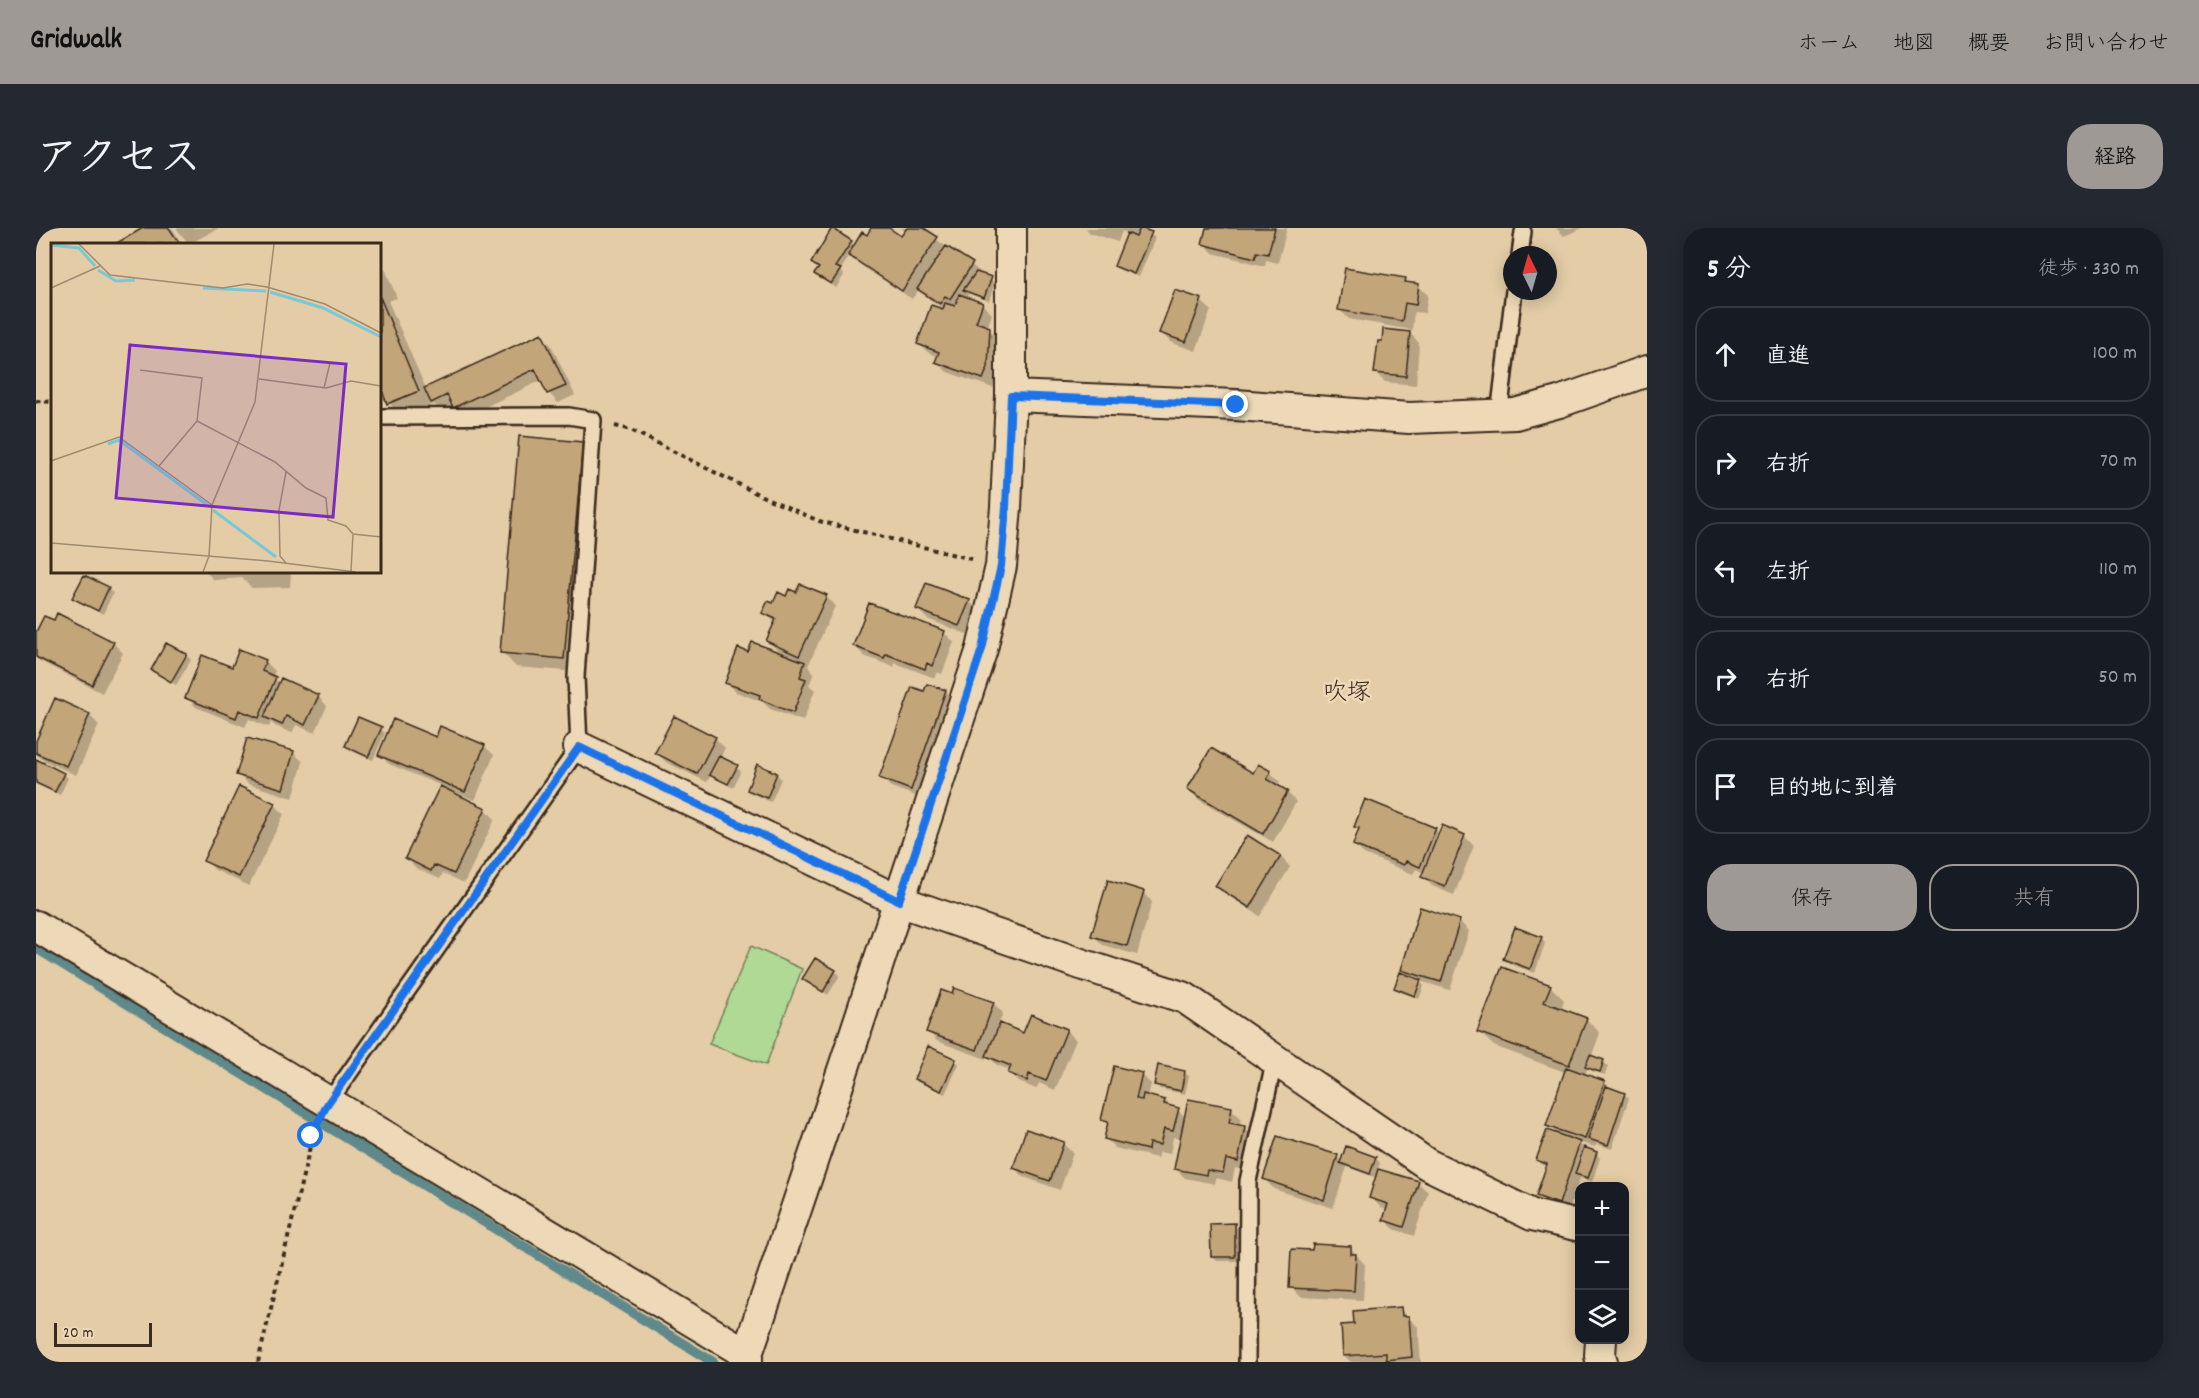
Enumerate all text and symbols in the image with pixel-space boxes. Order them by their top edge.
text: Gridwalk [30,22,122,62]
text: ホーム [1798,30,1860,60]
text: 地図 [1893,30,1935,60]
text: 概要 [1968,30,2010,60]
text: お問い合わせ [2043,30,2169,60]
button: 経路 [2067,124,2163,189]
text: アクセス [36,132,201,192]
inset map [51,243,381,573]
north arrow [1503,246,1557,300]
text: 5 分 [1707,252,1751,289]
text: 徒歩 · 330 m [2038,256,2139,284]
icon: ahead [1709,338,1742,371]
text: 100 m [2093,340,2137,368]
text: 直進 [1766,342,1810,373]
route end [1222,391,1248,417]
icon: right [1709,446,1742,479]
text: 70 m [2100,448,2137,476]
text: 右折 [1766,450,1810,481]
icon: left [1709,554,1742,587]
text: 110 m [2099,556,2137,584]
text: 左折 [1766,558,1810,589]
icon: right [1709,662,1742,695]
text: 50 m [2099,664,2137,692]
text: 右折 [1766,666,1810,697]
district label: 吹塚 [1323,677,1371,711]
icon: arrive [1709,770,1742,803]
text: 目的地に到着 [1766,774,1898,805]
button: 保存 [1707,864,1917,931]
button: 共有 [1929,864,2139,931]
route start [297,1122,323,1148]
map controls [1575,1182,1629,1344]
button: + [1575,1182,1629,1236]
button: − [1575,1236,1629,1290]
button: layers [1575,1290,1629,1344]
scale bar [54,1320,152,1348]
text: 20 m [63,1322,93,1345]

